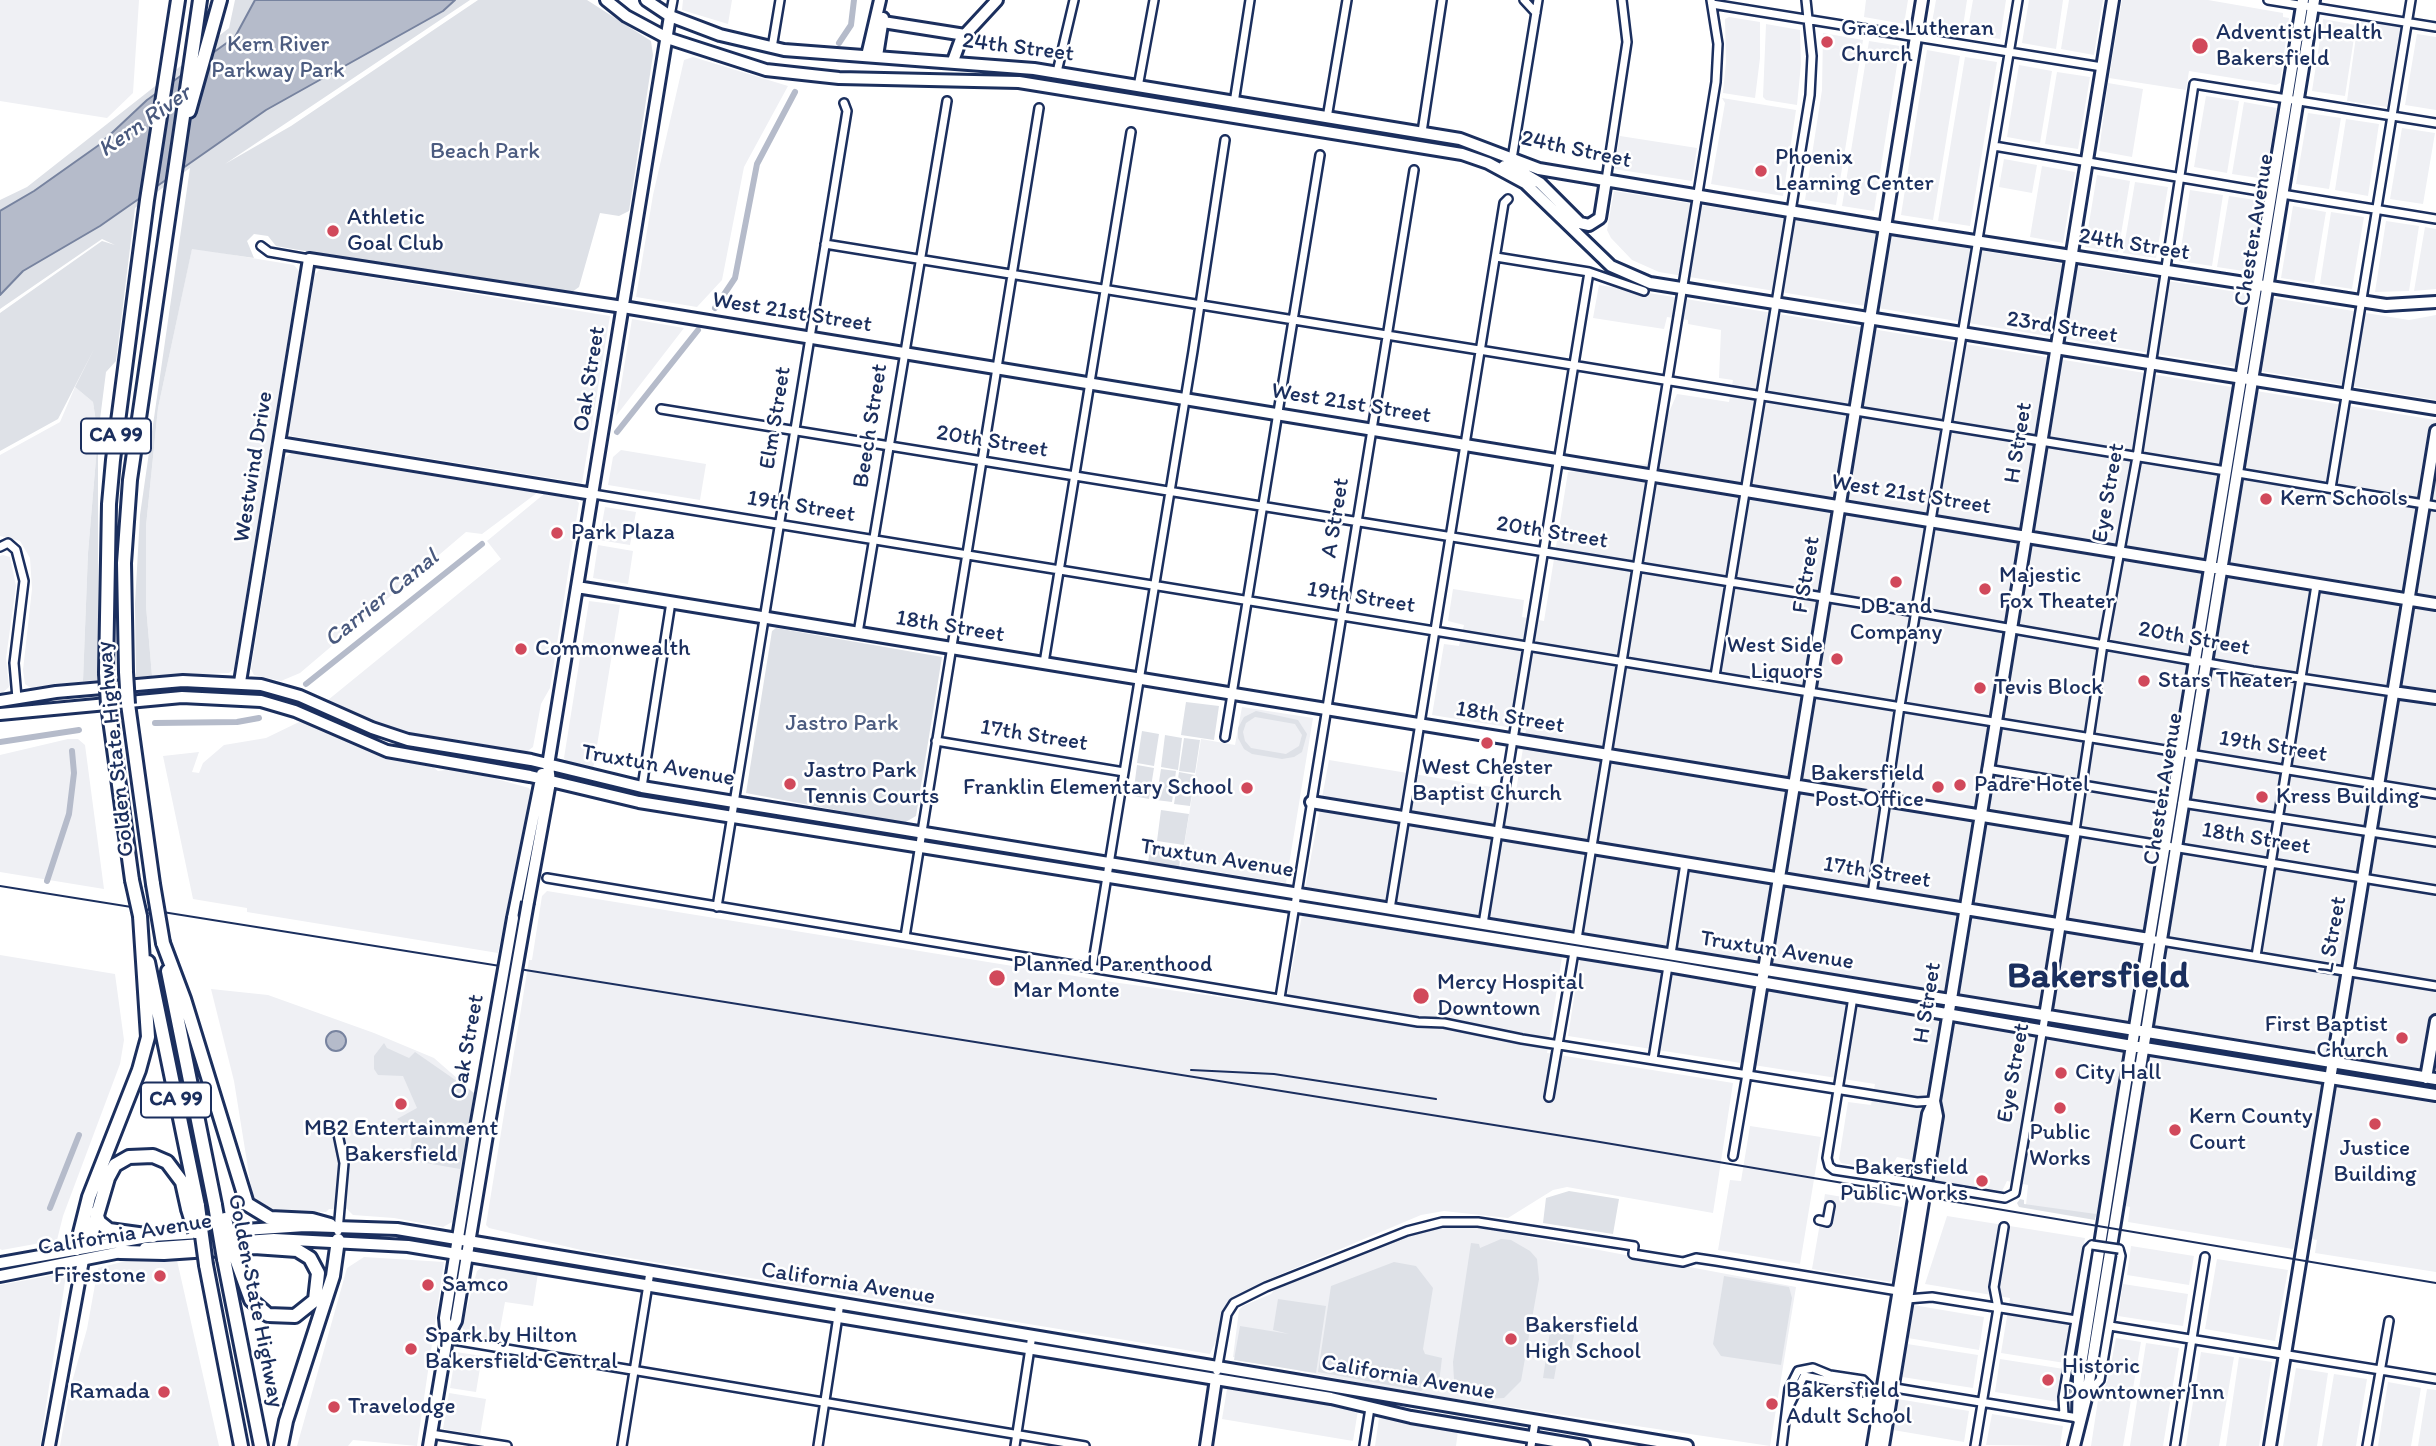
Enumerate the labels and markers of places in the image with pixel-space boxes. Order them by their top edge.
place label: Grace Lutheran Church [1841,15,1994,69]
place label: Adventist Health Bakersfield [2216,19,2382,73]
marker: Grace Lutheran Church [1819,34,1835,50]
marker: Adventist Health Bakersfield [2190,36,2210,56]
place label: Phoenix Learning Center [1775,144,1934,198]
marker: Phoenix Learning Center [1753,163,1769,179]
place label: Athletic Goal Club [347,204,444,258]
marker: Athletic Goal Club [325,223,341,239]
place label: Kern Schools [2280,485,2408,513]
marker: Kern Schools [2258,491,2274,507]
place label: Park Plaza [571,519,675,547]
marker: Park Plaza [549,525,565,541]
place label: Majestic Fox Theater [1999,562,2115,616]
marker: DB and Company [1888,574,1904,590]
marker: Majestic Fox Theater [1977,581,1993,597]
place label: DB and Company [1850,593,1942,647]
place label: West Side Liquors [1727,632,1823,686]
place label: Commonwealth [535,635,690,663]
marker: Commonwealth [513,641,529,657]
marker: West Side Liquors [1829,651,1845,667]
place label: Stars Theater [2158,667,2292,695]
marker: Stars Theater [2136,673,2152,689]
place label: Tevis Block [1994,674,2103,702]
marker: Tevis Block [1972,680,1988,696]
marker: West Chester Baptist Church [1479,735,1495,751]
place label: West Chester Baptist Church [1412,754,1562,808]
place label: Jastro Park Tennis Courts [804,757,939,811]
place label: Bakersfield Post Office [1811,760,1924,814]
place label: Padre Hotel [1974,771,2090,799]
place label: Franklin Elementary School [963,774,1233,802]
marker: Jastro Park Tennis Courts [782,776,798,792]
marker: Padre Hotel [1952,777,1968,793]
marker: Bakersfield Post Office [1930,779,1946,795]
marker: Franklin Elementary School [1239,780,1255,796]
place label: Kress Building [2276,783,2419,811]
marker: Kress Building [2254,789,2270,805]
place label: Planned Parenthood Mar Monte [1013,951,1212,1005]
marker: Planned Parenthood Mar Monte [987,968,1007,988]
place label: Mercy Hospital Downtown [1437,969,1584,1023]
marker: Mercy Hospital Downtown [1411,986,1431,1006]
place label: First Baptist Church [2265,1011,2388,1065]
marker: First Baptist Church [2394,1030,2410,1046]
place label: City Hall [2075,1059,2161,1087]
marker: City Hall [2053,1065,2069,1081]
marker: MB2 Entertainment Bakersfield [393,1096,409,1112]
marker: Public Works [2052,1100,2068,1116]
place label: Kern County Court [2189,1103,2313,1157]
place label: MB2 Entertainment Bakersfield [304,1115,498,1169]
marker: Justice Building [2367,1116,2383,1132]
place label: Public Works [2029,1119,2091,1173]
marker: Kern County Court [2167,1122,2183,1138]
place label: Justice Building [2334,1135,2416,1189]
place label: Bakersfield Public Works [1840,1154,1968,1208]
marker: Bakersfield Public Works [1974,1173,1990,1189]
place label: Firestone [54,1262,146,1290]
marker: Firestone [152,1268,168,1284]
place label: Samco [442,1271,508,1299]
marker: Samco [420,1277,436,1293]
place label: Bakersfield High School [1525,1312,1641,1366]
place label: Spark by Hilton Bakersfield Central [425,1322,618,1376]
marker: Bakersfield High School [1503,1331,1519,1347]
marker: Spark by Hilton Bakersfield Central [403,1341,419,1357]
place label: Historic Downtowner Inn [2062,1353,2224,1407]
marker: Historic Downtowner Inn [2040,1372,2056,1388]
place label: Bakersfield Adult School [1786,1377,1912,1431]
place label: Ramada [69,1378,150,1406]
marker: Ramada [156,1384,172,1400]
place label: Travelodge [348,1393,455,1421]
marker: Bakersfield Adult School [1764,1396,1780,1412]
marker: Travelodge [326,1399,342,1415]

